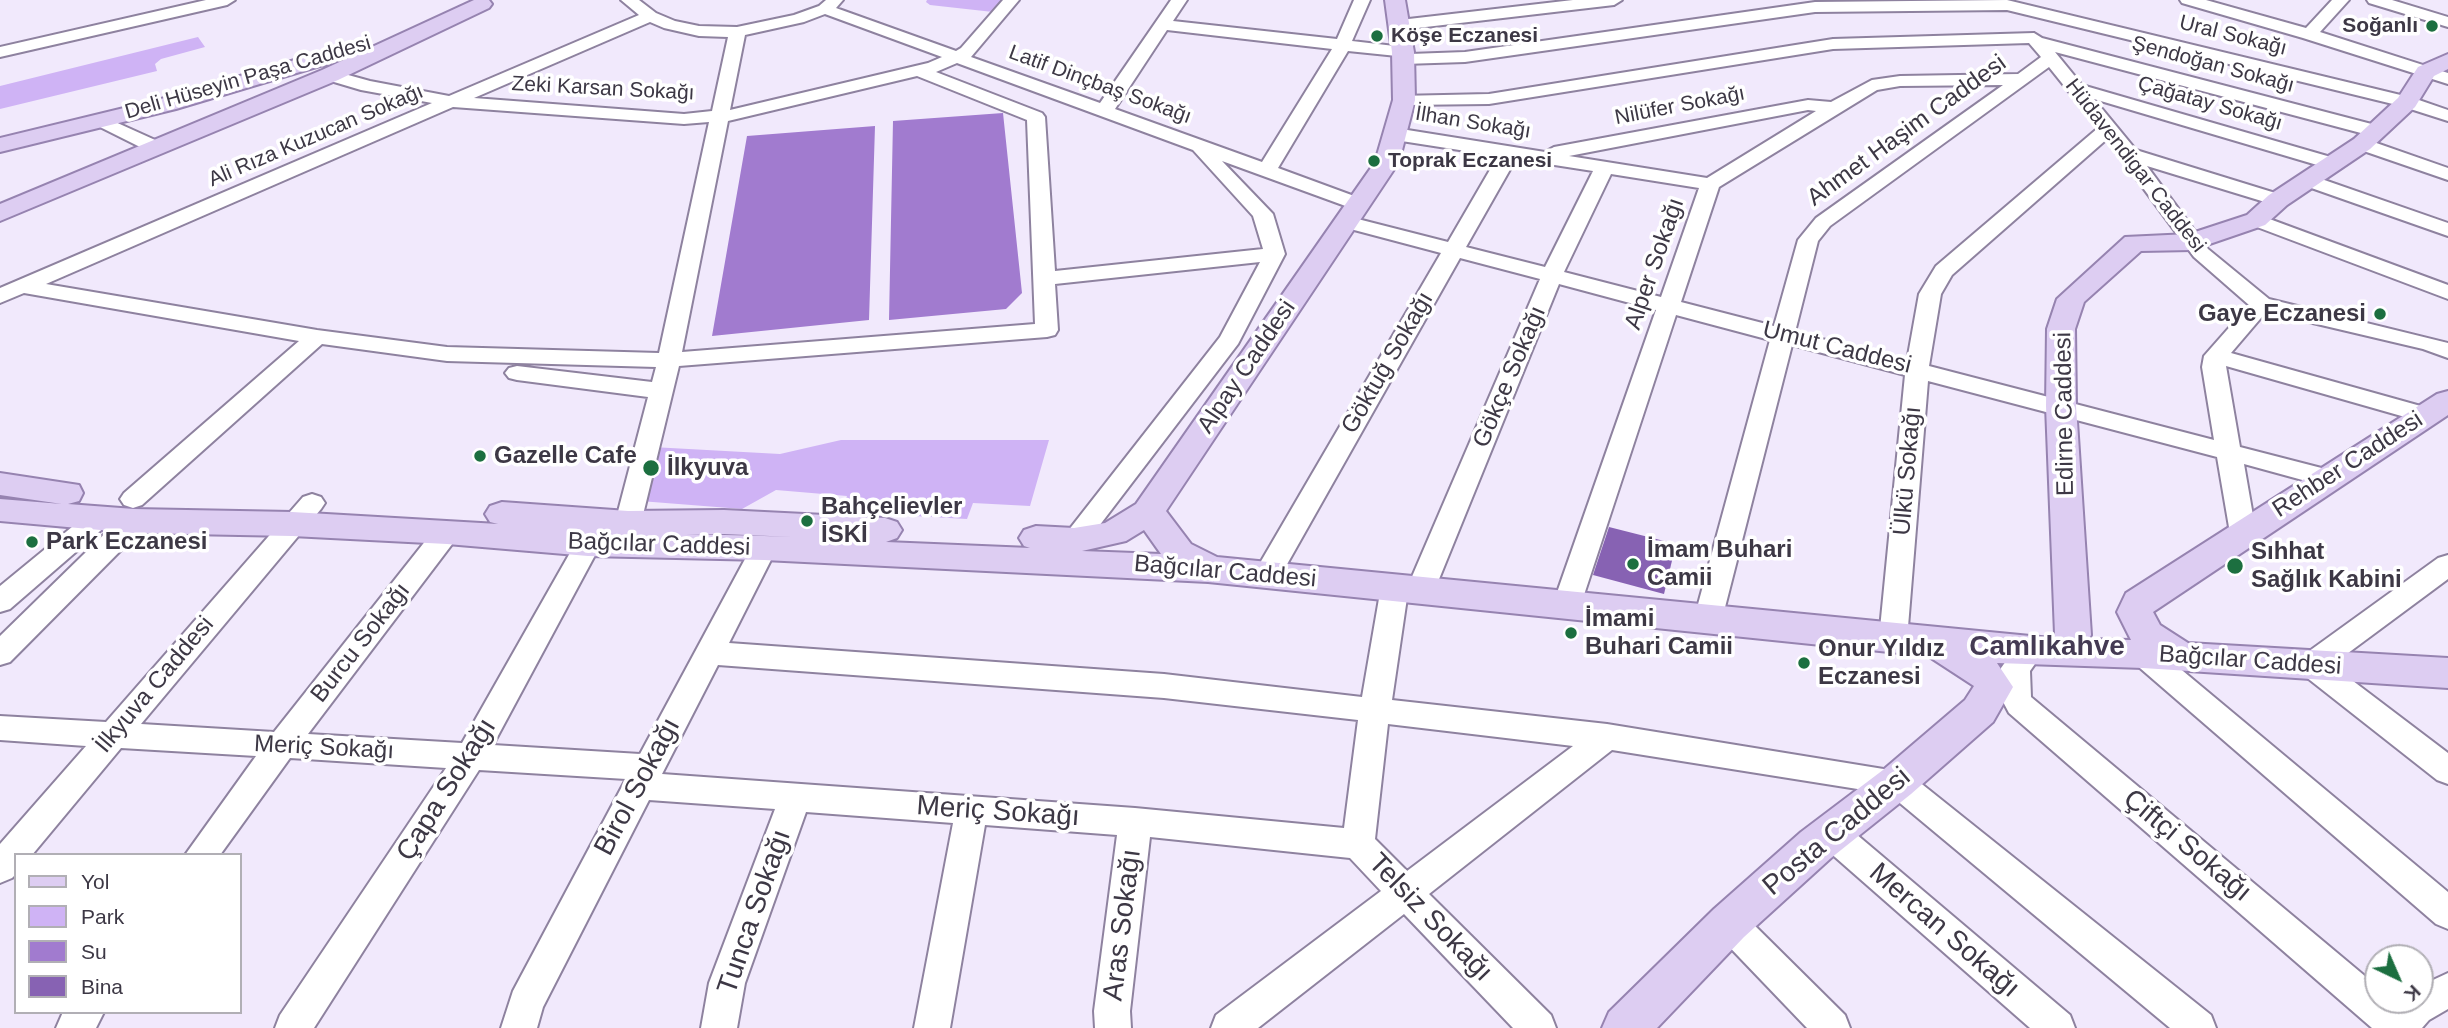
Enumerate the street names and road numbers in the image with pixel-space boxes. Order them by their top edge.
street label: Ural Sokağı [2177,11,2289,61]
street label: Deli Hüseyin Paşa Caddesi [122,31,374,125]
street label: Şendoğan Sokağı [2129,31,2297,99]
street label: Latif Dinçbaş Sokağı [1005,40,1195,130]
street label: Ahmet Haşim Caddesi [1802,49,2012,213]
street label: Çağatay Sokağı [2135,71,2285,137]
street label: Zeki Karsan Sokağı [511,72,695,106]
street label: Hüdavendigar Caddesi [2059,74,2211,258]
street label: Ali Rıza Kuzucan Sokağı [205,79,427,193]
street label: Nilüfer Sokağı [1613,81,1747,131]
street label: İlhan Sokağı [1413,101,1533,145]
street label: Alper Sokağı [1619,194,1691,334]
street label: Göktuğ Sokağı [1336,287,1440,439]
street label: Alpay Caddesi [1192,295,1302,439]
street label: Gökçe Sokağı [1467,302,1553,452]
street label: Umut Caddesi [1760,316,1914,380]
street label: Edirne Caddesi [2049,332,2081,496]
street label: Ülkü Sokağı [1888,405,1928,537]
street label: Rehber Caddesi [2267,406,2429,524]
street label: Bağcılar Caddesi [567,527,751,563]
street label: Bağcılar Caddesi [1133,550,1317,594]
street label: Burcu Sokağı [305,577,417,709]
street label: İlkyuva Caddesi [90,611,220,759]
street label: Bağcılar Caddesi [2158,640,2342,682]
street label: Çapa Sokağı [390,712,504,868]
street label: Birol Sokağı [588,712,688,862]
street label: Meriç Sokağı [253,730,395,766]
street label: Posta Caddesi [1756,761,1918,903]
street label: Çiftçi Sokağı [2116,783,2258,909]
street label: Meriç Sokağı [915,790,1081,834]
street label: Tunca Sokağı [711,825,799,999]
street label: Aras Sokağı [1097,847,1149,1003]
street label: Telsiz Sokağı [1361,847,1499,989]
street label: Mercan Sokağı [1862,857,2026,1005]

